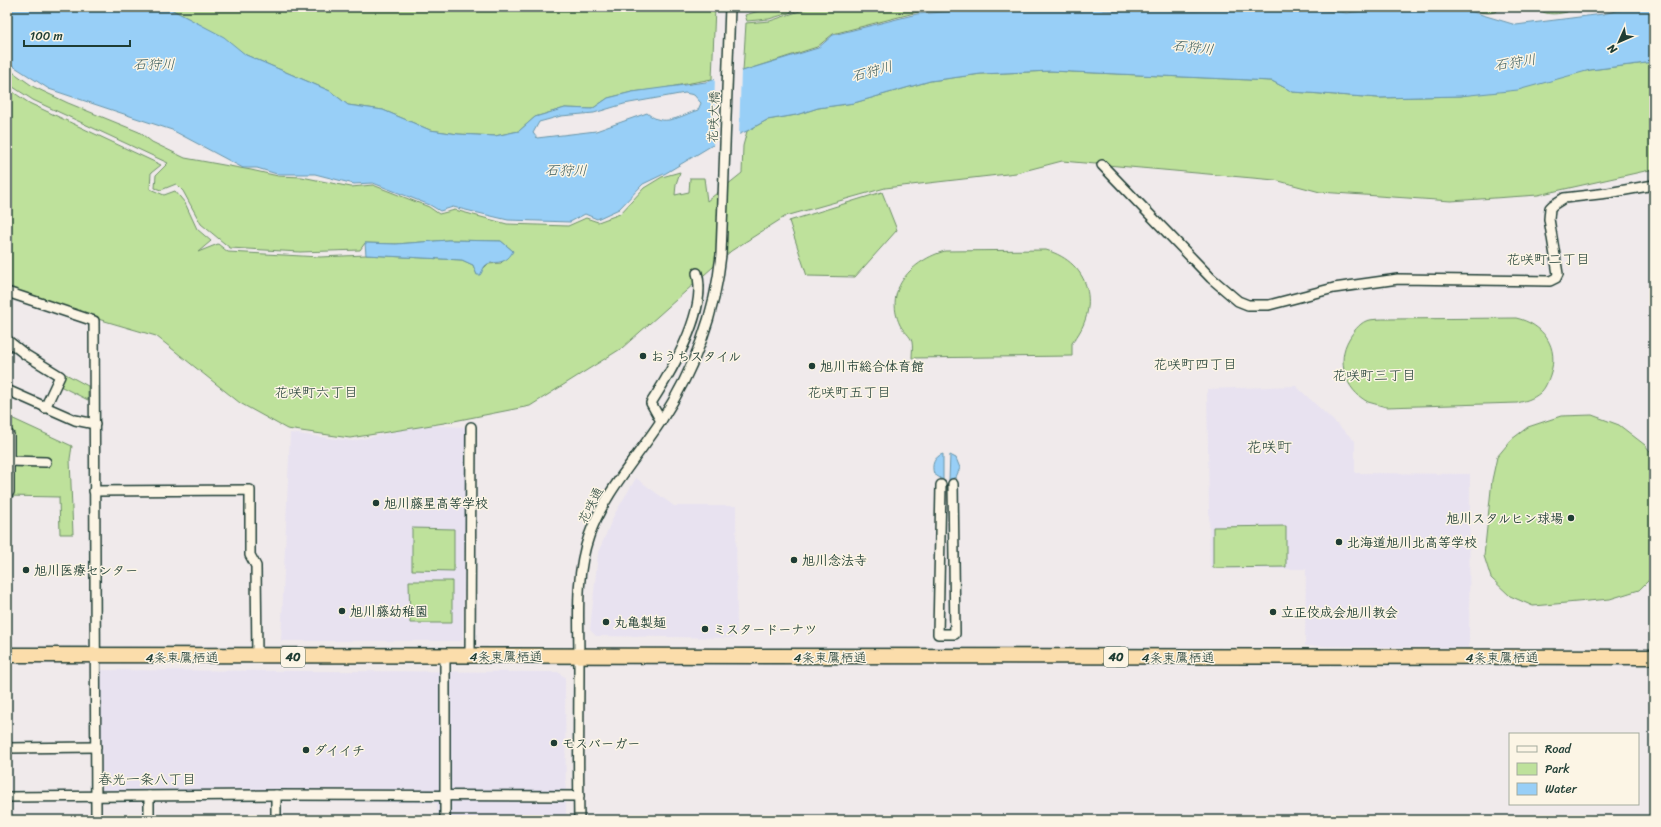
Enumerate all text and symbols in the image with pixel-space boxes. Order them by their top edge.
scale bar [24,22,130,48]
north arrow [1599,22,1639,62]
text: 100 m [30,25,63,47]
water label: 石狩川 [1171,33,1215,62]
text: N [1603,39,1622,59]
water label: 石狩川 [1492,47,1538,78]
water label: 石狩川 [133,52,175,77]
water label: 石狩川 [849,54,896,89]
street label: 花咲大橋 [701,91,726,143]
water label: 石狩川 [545,158,587,183]
district label: 花咲町二丁目 [1506,247,1590,272]
place label: おうちスタイル [651,345,741,368]
marker: おうちスタイル [638,351,648,361]
district label: 花咲町四丁目 [1153,352,1237,377]
place label: 旭川市総合体育館 [820,355,924,378]
marker: 旭川市総合体育館 [807,361,817,371]
district label: 花咲町三丁目 [1332,363,1416,388]
district label: 花咲町六丁目 [274,380,358,405]
district label: 花咲町五丁目 [807,380,891,405]
district label: 花咲町 [1246,434,1292,460]
street label: 花咲通 [571,483,610,528]
place label: 旭川藤星高等学校 [384,492,488,515]
marker: 旭川藤星高等学校 [371,498,381,508]
place label: 旭川スタルヒン球場 [1446,507,1563,530]
marker: 旭川スタルヒン球場 [1566,513,1576,523]
place label: 北海道旭川北高等学校 [1347,531,1477,554]
marker: 北海道旭川北高等学校 [1334,537,1344,547]
place label: 旭川念法寺 [802,549,867,572]
marker: 旭川念法寺 [789,555,799,565]
place label: 旭川医療センター [34,559,138,582]
marker: 旭川医療センター [21,565,31,575]
place label: 旭川藤幼稚園 [350,600,428,623]
place label: 立正佼成会旭川教会 [1281,601,1398,624]
marker: 旭川藤幼稚園 [337,606,347,616]
marker: 立正佼成会旭川教会 [1268,607,1278,617]
place label: 丸亀製麺 [614,611,666,634]
marker: 丸亀製麺 [601,617,611,627]
place label: ミスタードーナツ [713,618,817,641]
marker: ミスタードーナツ [700,624,710,634]
street label: 4条東鷹栖通 [469,645,543,668]
street label: 4条東鷹栖通 [145,646,219,669]
street label: 4条東鷹栖通 [793,646,867,669]
street label: 4条東鷹栖通 [1141,646,1215,669]
street label: 4条東鷹栖通 [1465,646,1539,669]
road number: 40 [281,647,305,667]
road number: 40 [1104,647,1128,667]
place label: モスバーガー [562,732,640,755]
legend [1509,733,1639,805]
marker: モスバーガー [549,738,559,748]
text: Road [1545,738,1572,760]
place label: ダイイチ [314,739,365,762]
marker: ダイイチ [301,745,311,755]
text: Park [1545,758,1570,780]
district label: 春光一条八丁目 [98,767,196,792]
text: Water [1545,778,1578,800]

